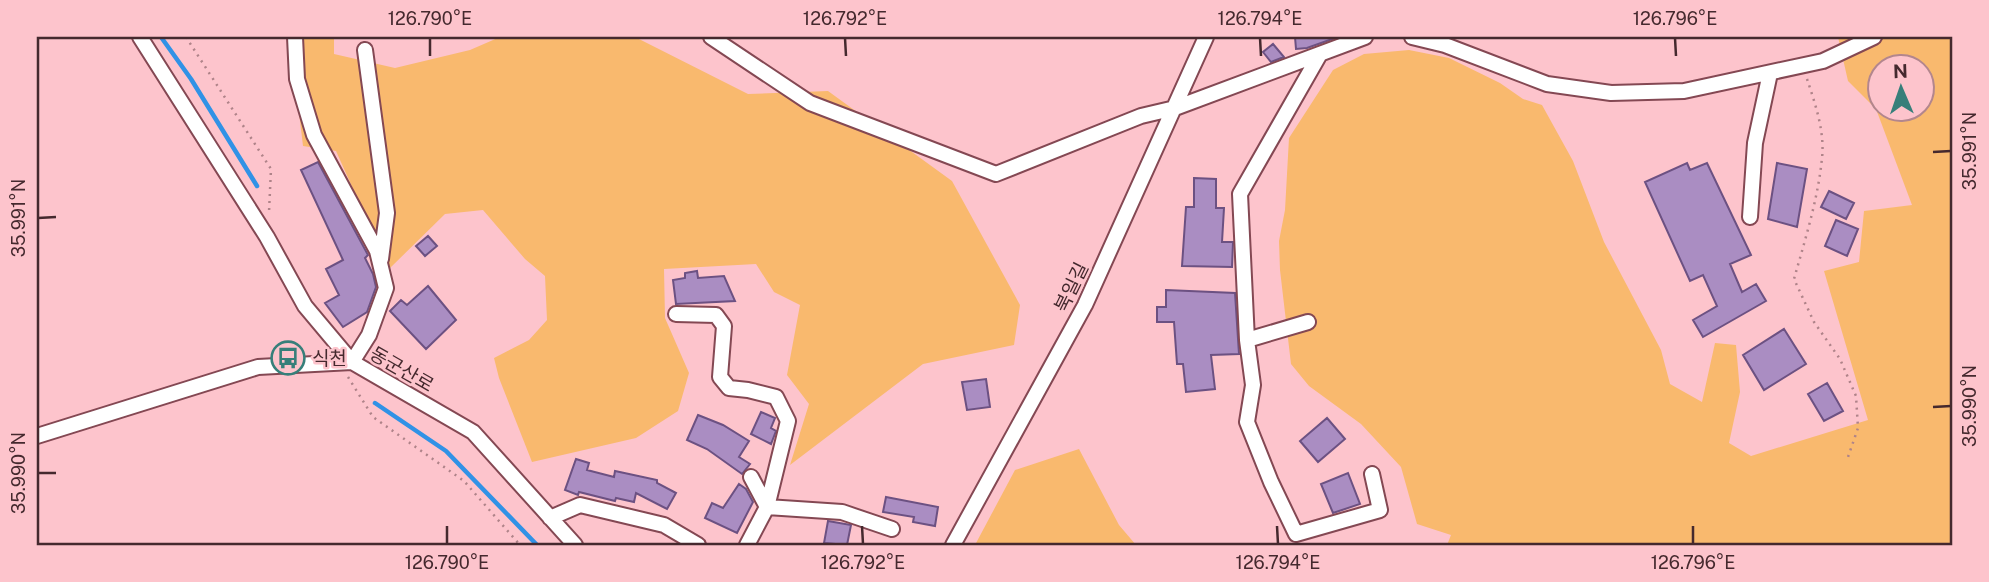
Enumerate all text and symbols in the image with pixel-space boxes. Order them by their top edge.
text: 126.790°E [388,8,472,29]
text: 126.792°E [803,8,887,29]
text: 126.794°E [1218,8,1302,29]
text: 126.796°E [1633,8,1717,29]
north arrow [1867,52,1937,122]
text: N [1893,60,1908,82]
text: 35.991°N [1959,112,1980,190]
text: 35.991°N [8,179,29,257]
street label: 북일길 [1050,259,1092,315]
bus stop icon: 식천 [269,339,307,377]
street label: 동군산로 [366,342,438,396]
place label: 식천 [312,347,347,369]
text: 35.990°N [1959,365,1980,447]
text: 35.990°N [8,432,29,514]
text: 126.790°E [405,552,489,573]
text: 126.792°E [821,552,905,573]
text: 126.794°E [1236,552,1320,573]
text: 126.796°E [1651,552,1735,573]

